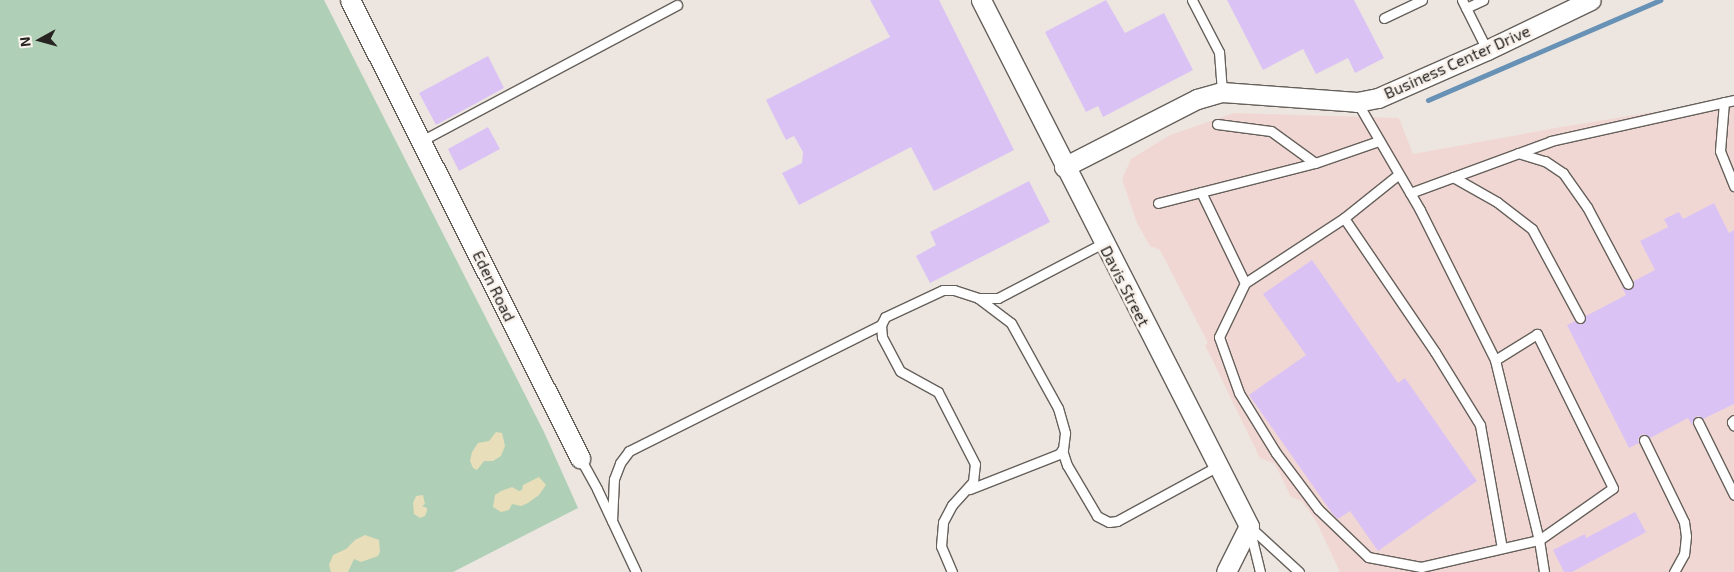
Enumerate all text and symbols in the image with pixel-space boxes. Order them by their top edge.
north arrow [15,15,65,65]
street label: Business Center Drive [1381,21,1533,103]
text: N [16,36,34,48]
street label: Davis Street [1096,242,1154,330]
street label: Eden Road [469,247,519,325]

